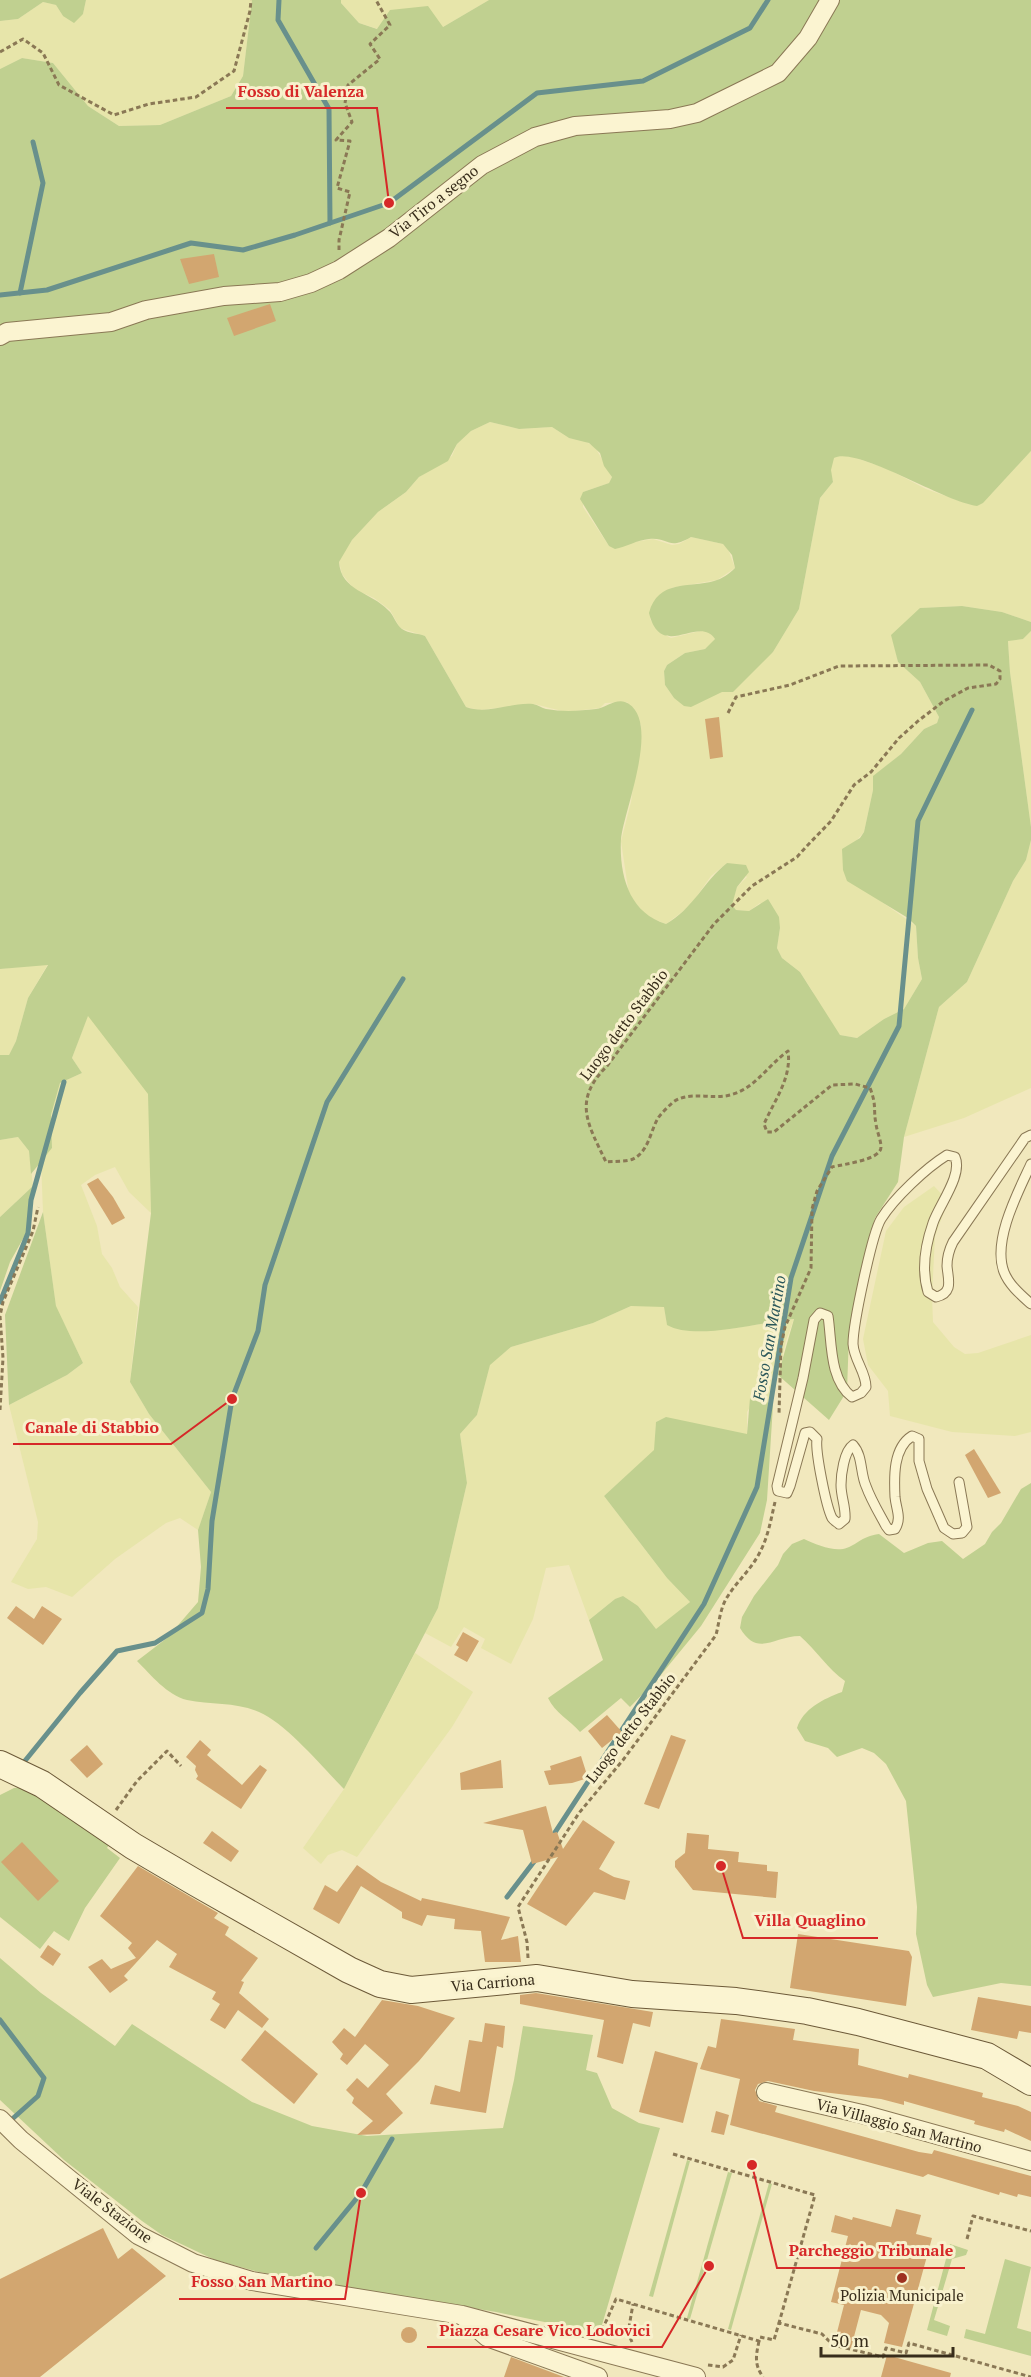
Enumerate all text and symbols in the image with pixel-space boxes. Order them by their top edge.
callout: Fosso di Valenza [226,74,377,108]
text: Fosso di Valenza [238,80,364,102]
street label: Via Tiro a segno [385,160,482,242]
street label: Luogo detto Stabbio [575,965,672,1084]
water label: Fosso San Martino [747,1274,791,1403]
callout: Canale di Stabbio [13,1410,171,1444]
text: Canale di Stabbio [25,1416,159,1438]
street label: Luogo detto Stabbio [581,1668,679,1786]
callout: Villa Quaglino [743,1904,878,1938]
text: Villa Quaglino [754,1909,866,1931]
street label: Via Carriona [450,1968,536,1996]
street label: Via Villaggio San Martino [814,2093,984,2157]
street label: Viale Stazione [68,2173,157,2247]
callout: Parcheggio Tribunale [777,2234,965,2268]
text: Parcheggio Tribunale [789,2239,954,2261]
callout: Fosso San Martino [179,2265,345,2299]
text: Fosso San Martino [191,2270,333,2292]
marker: Polizia Municipale [895,2271,909,2285]
place label: Polizia Municipale [840,2285,964,2305]
callout: Piazza Cesare Vico Lodovici [427,2313,662,2347]
text: Piazza Cesare Vico Lodovici [439,2319,651,2341]
scale bar [821,2320,953,2358]
text: 50 m [830,2328,870,2352]

